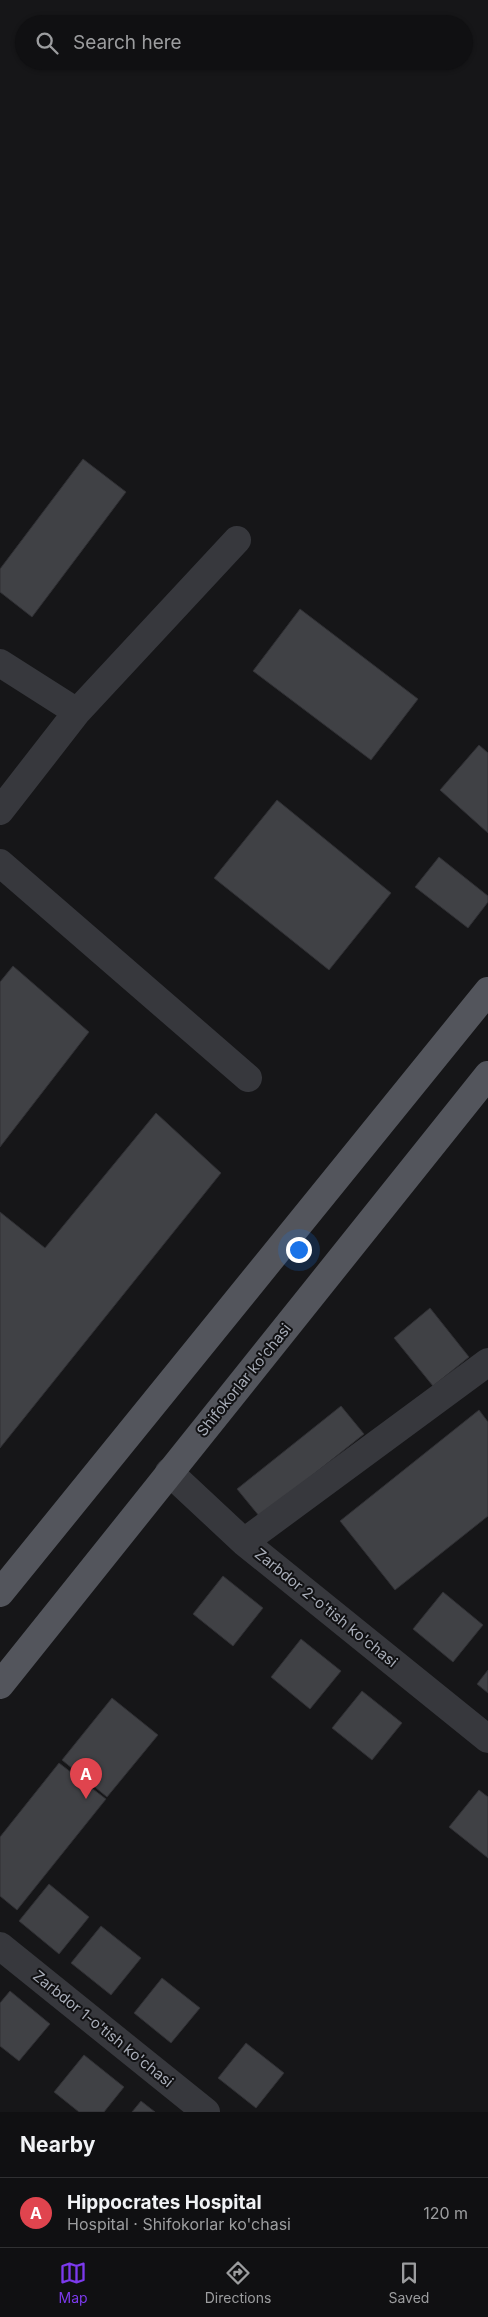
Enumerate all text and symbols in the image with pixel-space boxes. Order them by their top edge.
search box [15,15,473,70]
icon: search [33,29,61,57]
text: Search here [73,31,182,54]
your location [286,1237,312,1263]
street label: Shifokorlar ko'chasi [192,1320,295,1440]
street label: Zarbdor 2-o'tish ko'chasi [251,1544,402,1671]
pin: A [70,1758,102,1799]
street label: Zarbdor 1-o'tish ko'chasi [29,1966,177,2091]
text: Nearby [20,2132,95,2157]
text: Hippocrates Hospital [67,2191,262,2214]
text: A [30,2203,42,2223]
text: 120 m [423,2203,468,2223]
text: Hospital · Shifokorlar ko'chasi [67,2214,291,2234]
tab: Map [59,2259,88,2306]
tab: Directions [205,2259,271,2306]
tab: Saved [388,2259,429,2306]

